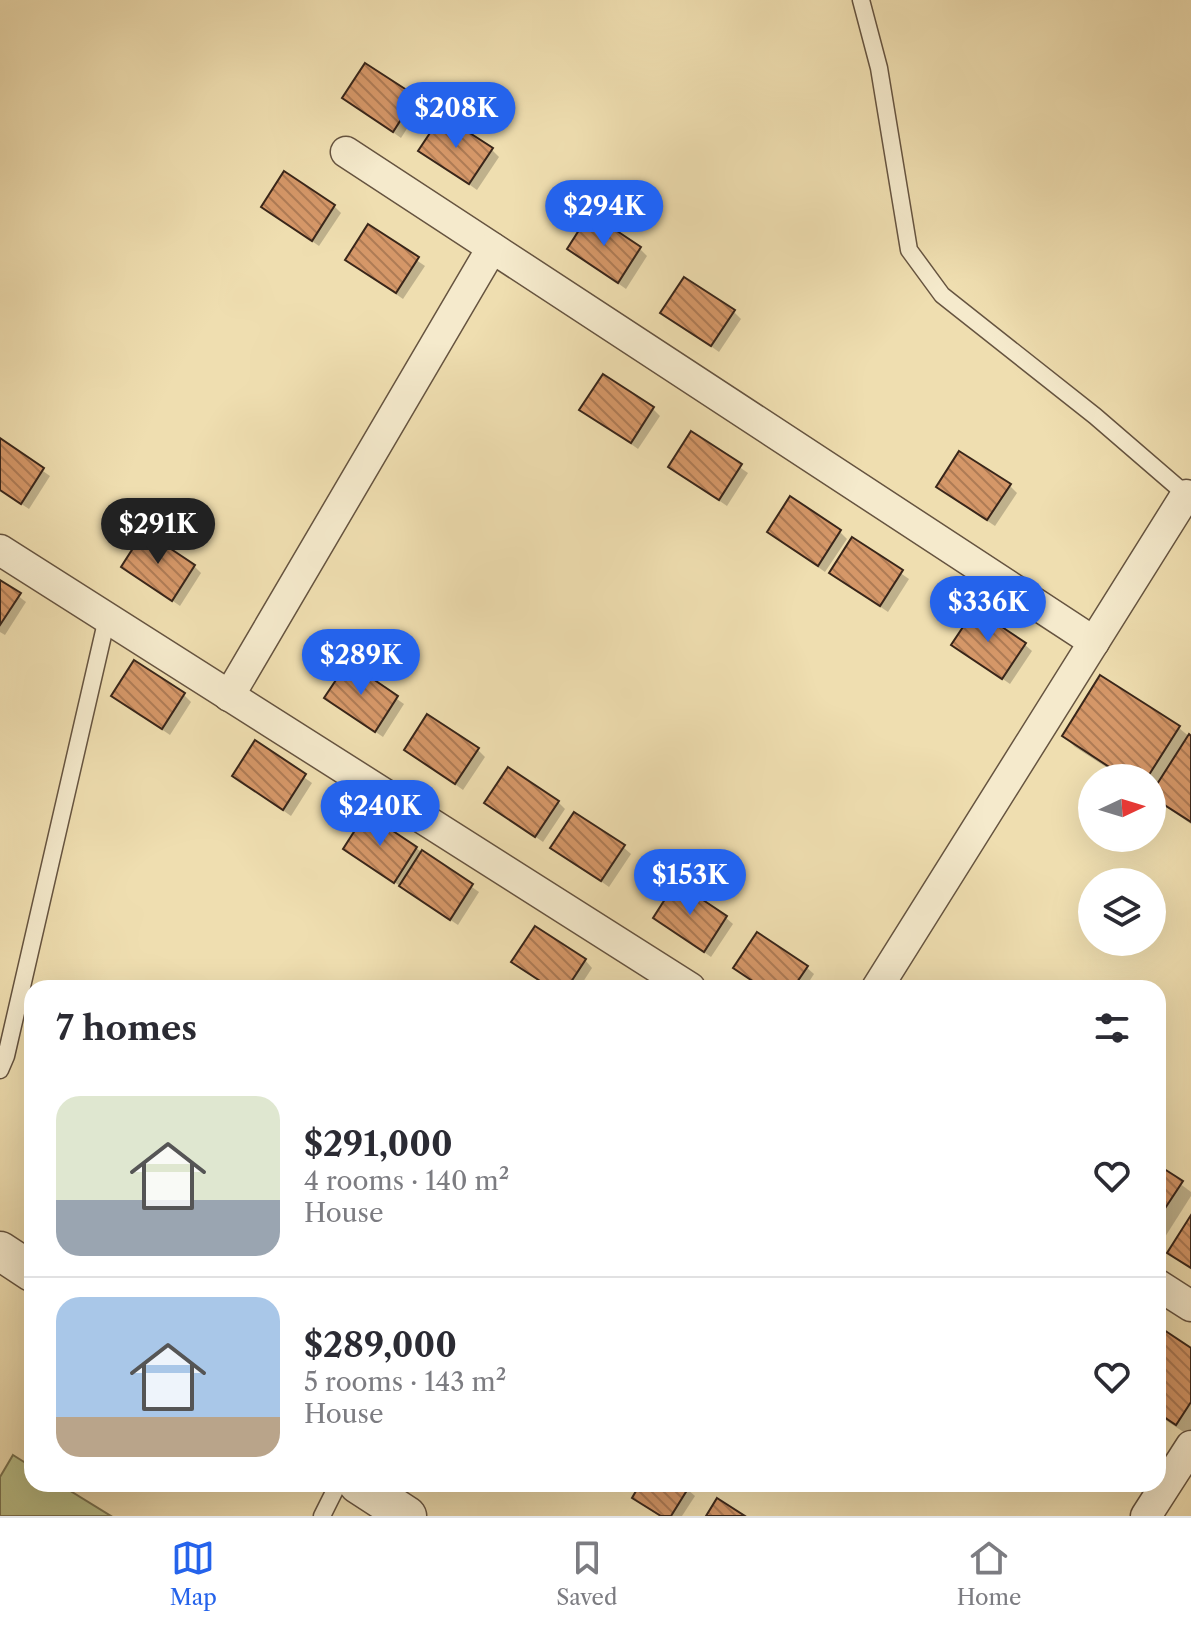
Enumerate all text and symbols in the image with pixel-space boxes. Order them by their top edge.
pin: $208K [400,82,512,150]
text: $208K [414,92,498,124]
pin: $294K [548,180,660,248]
text: $294K [563,190,645,222]
pin: $291K [102,498,214,566]
text: $291K [119,508,197,540]
pin: $336K [932,576,1044,644]
text: $336K [948,586,1028,618]
pin: $289K [305,629,417,697]
text: $289K [320,639,402,671]
north arrow [1078,764,1166,852]
map controls [1078,764,1166,956]
pin: $240K [324,780,436,848]
text: $240K [339,790,421,822]
pin: $153K [634,849,746,917]
text: $153K [652,859,728,891]
button: layers [1078,868,1166,956]
icon: filters [1090,1006,1134,1050]
text: 7 homes [56,1007,197,1049]
text: $291,000 [304,1123,453,1165]
icon: home [120,1128,216,1224]
icon: heart [1090,1154,1134,1198]
text: 4 rooms · 140 m² [304,1165,509,1197]
text: House [304,1197,384,1229]
text: $289,000 [304,1324,457,1366]
icon: home [120,1329,216,1425]
icon: heart [1090,1355,1134,1399]
text: 5 rooms · 143 m² [304,1366,506,1398]
text: House [304,1398,384,1430]
tab: Map [170,1536,217,1611]
tab: Saved [556,1536,617,1611]
tab: Home [957,1536,1021,1611]

